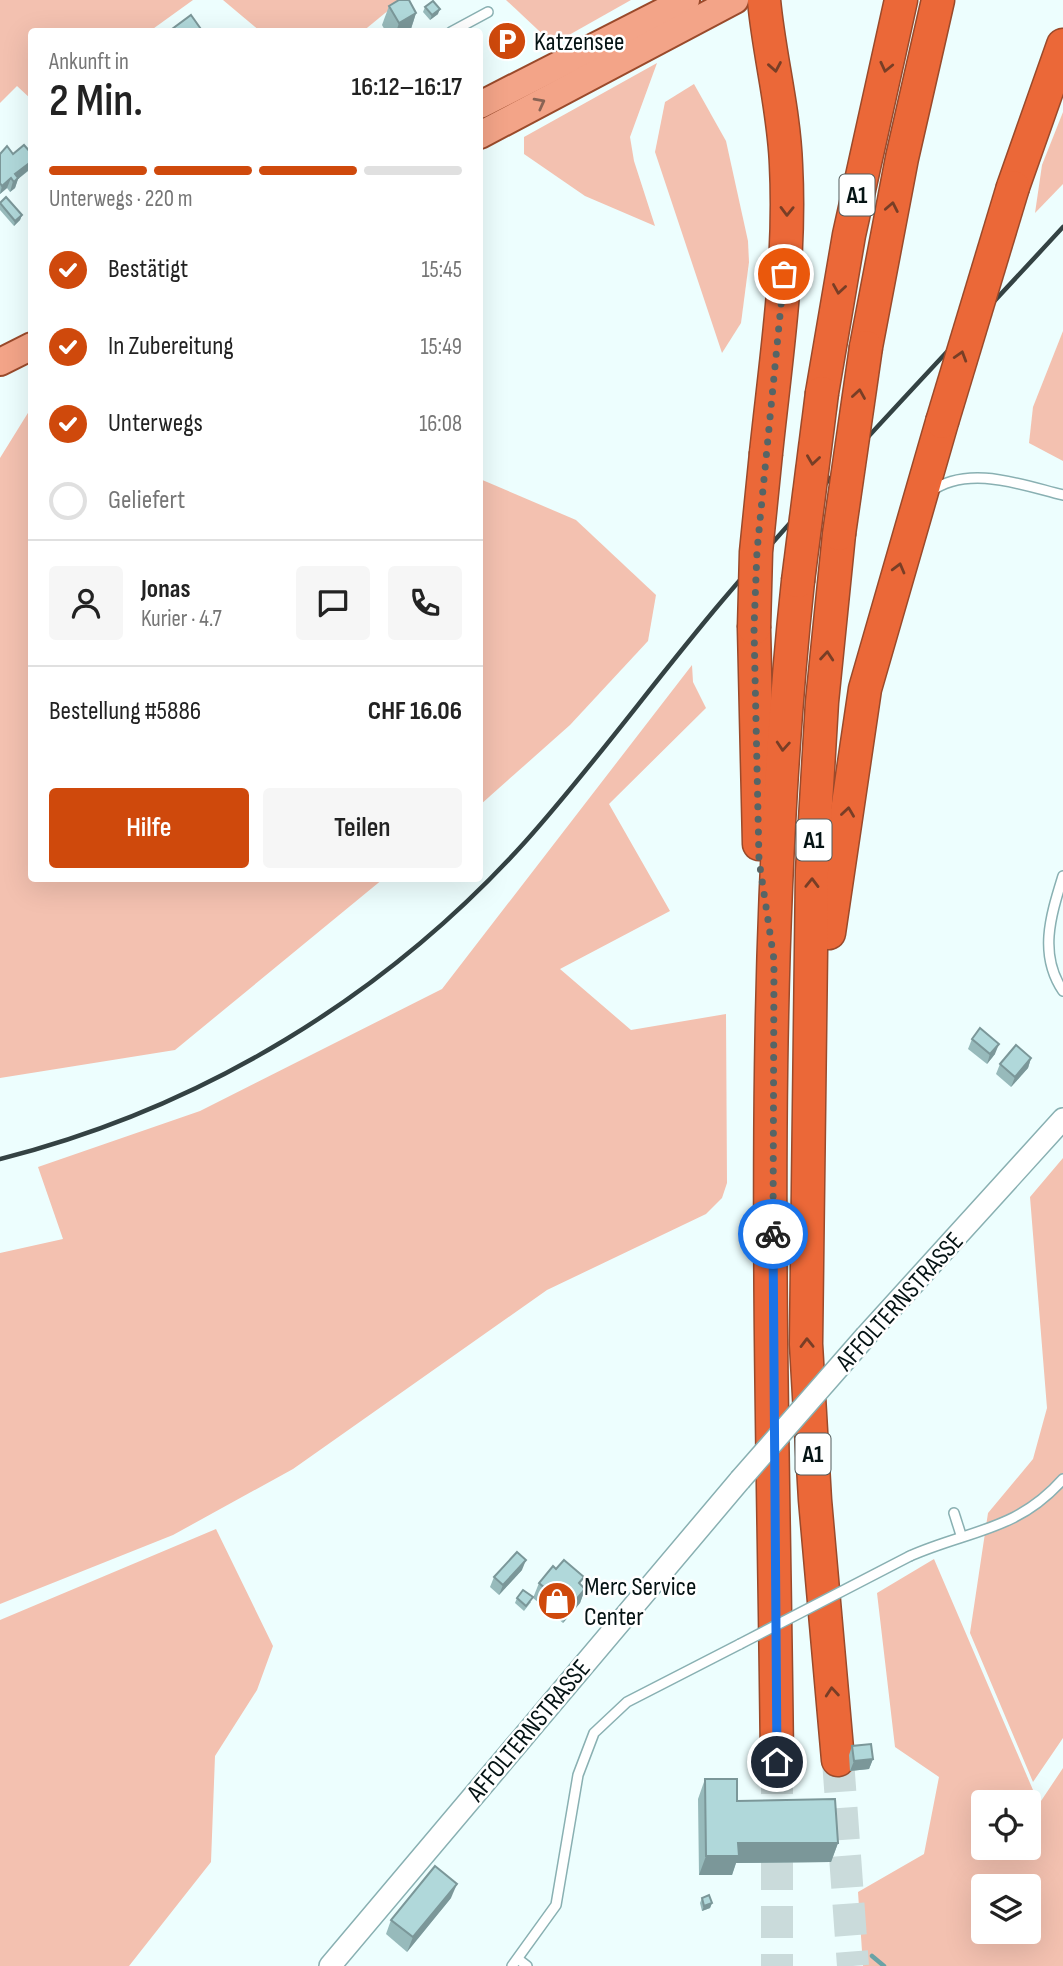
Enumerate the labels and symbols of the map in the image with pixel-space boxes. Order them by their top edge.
parking icon: Katzensee [486,20,528,62]
place label: Katzensee [534,27,625,58]
one-way arrow [880,60,894,72]
one-way arrow [767,61,782,73]
one-way arrow [533,98,545,111]
road number: A1 [840,174,874,216]
one-way arrow [883,201,898,213]
one-way arrow [779,206,795,216]
pin [754,244,814,304]
one-way arrow [832,283,847,295]
one-way arrow [953,351,968,363]
one-way arrow [851,388,866,399]
one-way arrow [805,454,820,466]
one-way arrow [891,562,905,574]
one-way arrow [819,650,834,662]
one-way arrow [776,741,791,752]
one-way arrow [840,806,855,818]
road number: A1 [796,820,832,860]
one-way arrow [804,877,820,888]
courier [738,1199,808,1269]
street label: AFFOLTERNSTRASSE [829,1226,970,1378]
one-way arrow [799,1337,814,1348]
road number: A1 [796,1434,830,1474]
place label: Merc Service Center [584,1572,696,1633]
shop icon: Merc Service Center [536,1580,578,1622]
street label: AFFOLTERNSTRASSE [460,1654,597,1809]
one-way arrow [825,1686,840,1697]
pin [747,1732,807,1792]

